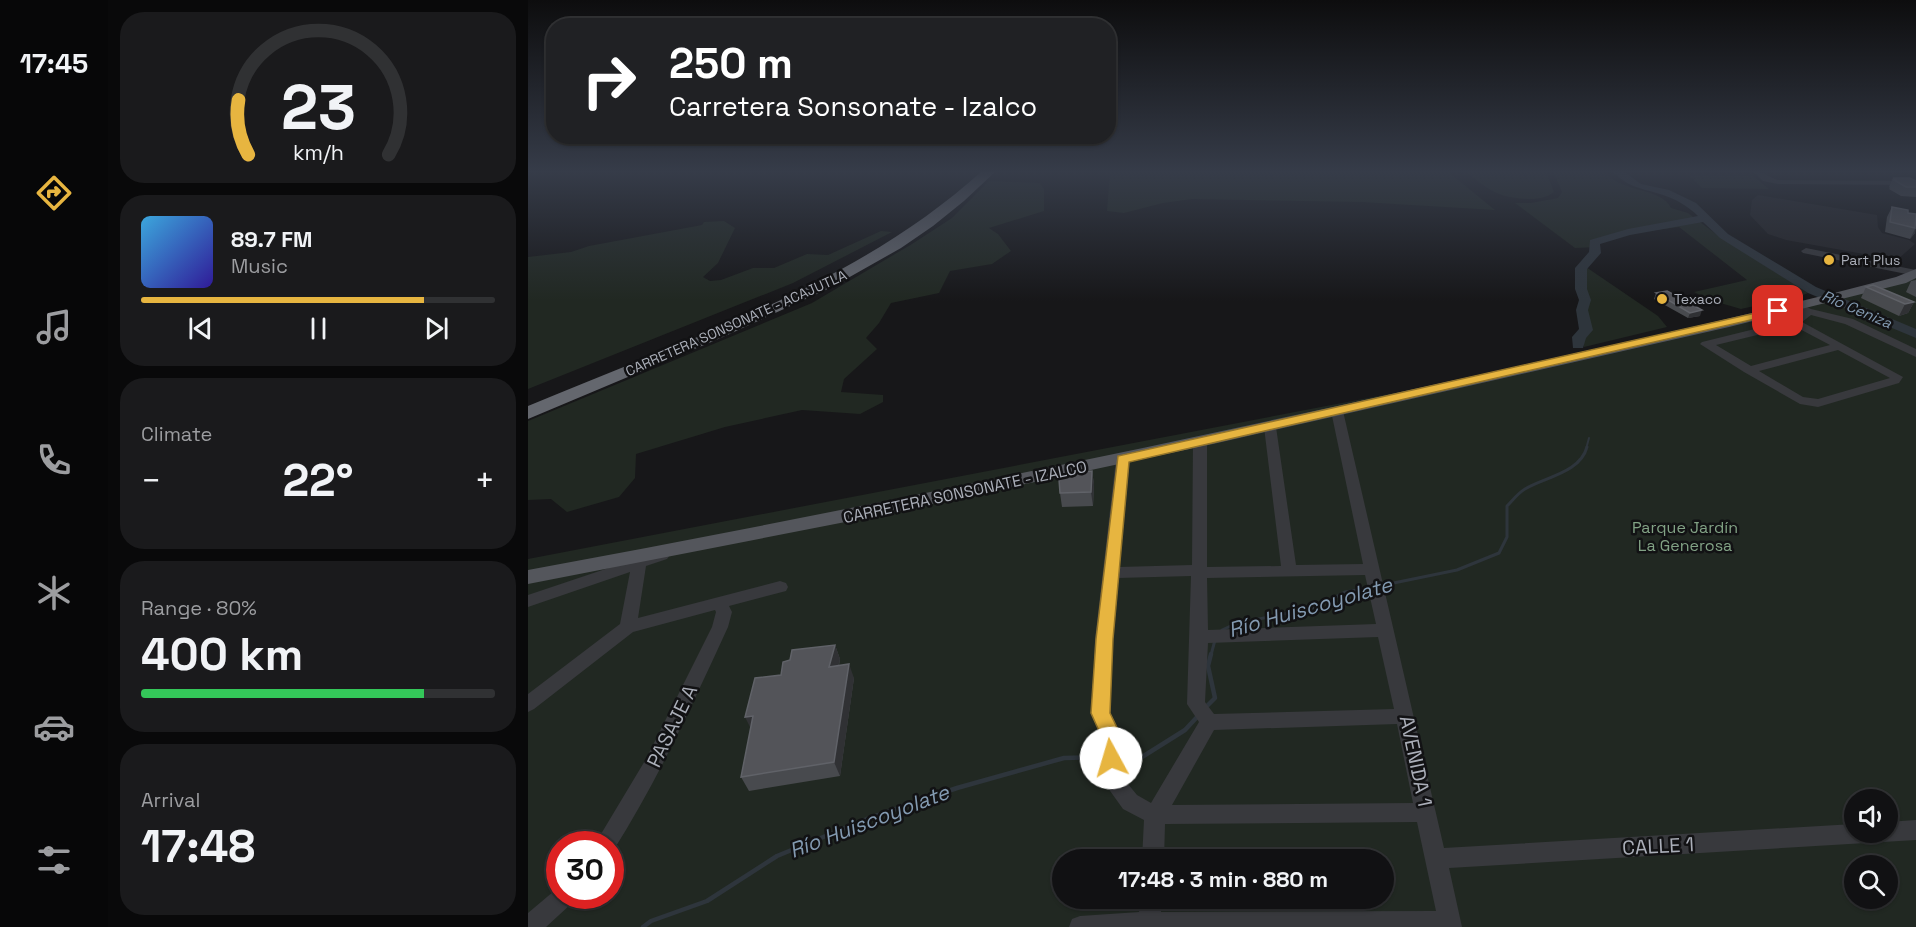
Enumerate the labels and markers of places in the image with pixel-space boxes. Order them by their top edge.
place label: Part Plus [1841,251,1900,269]
marker: Part Plus [1822,253,1836,267]
pin [1752,285,1803,336]
place label: Texaco [1674,290,1722,308]
marker: Texaco [1655,292,1669,306]

